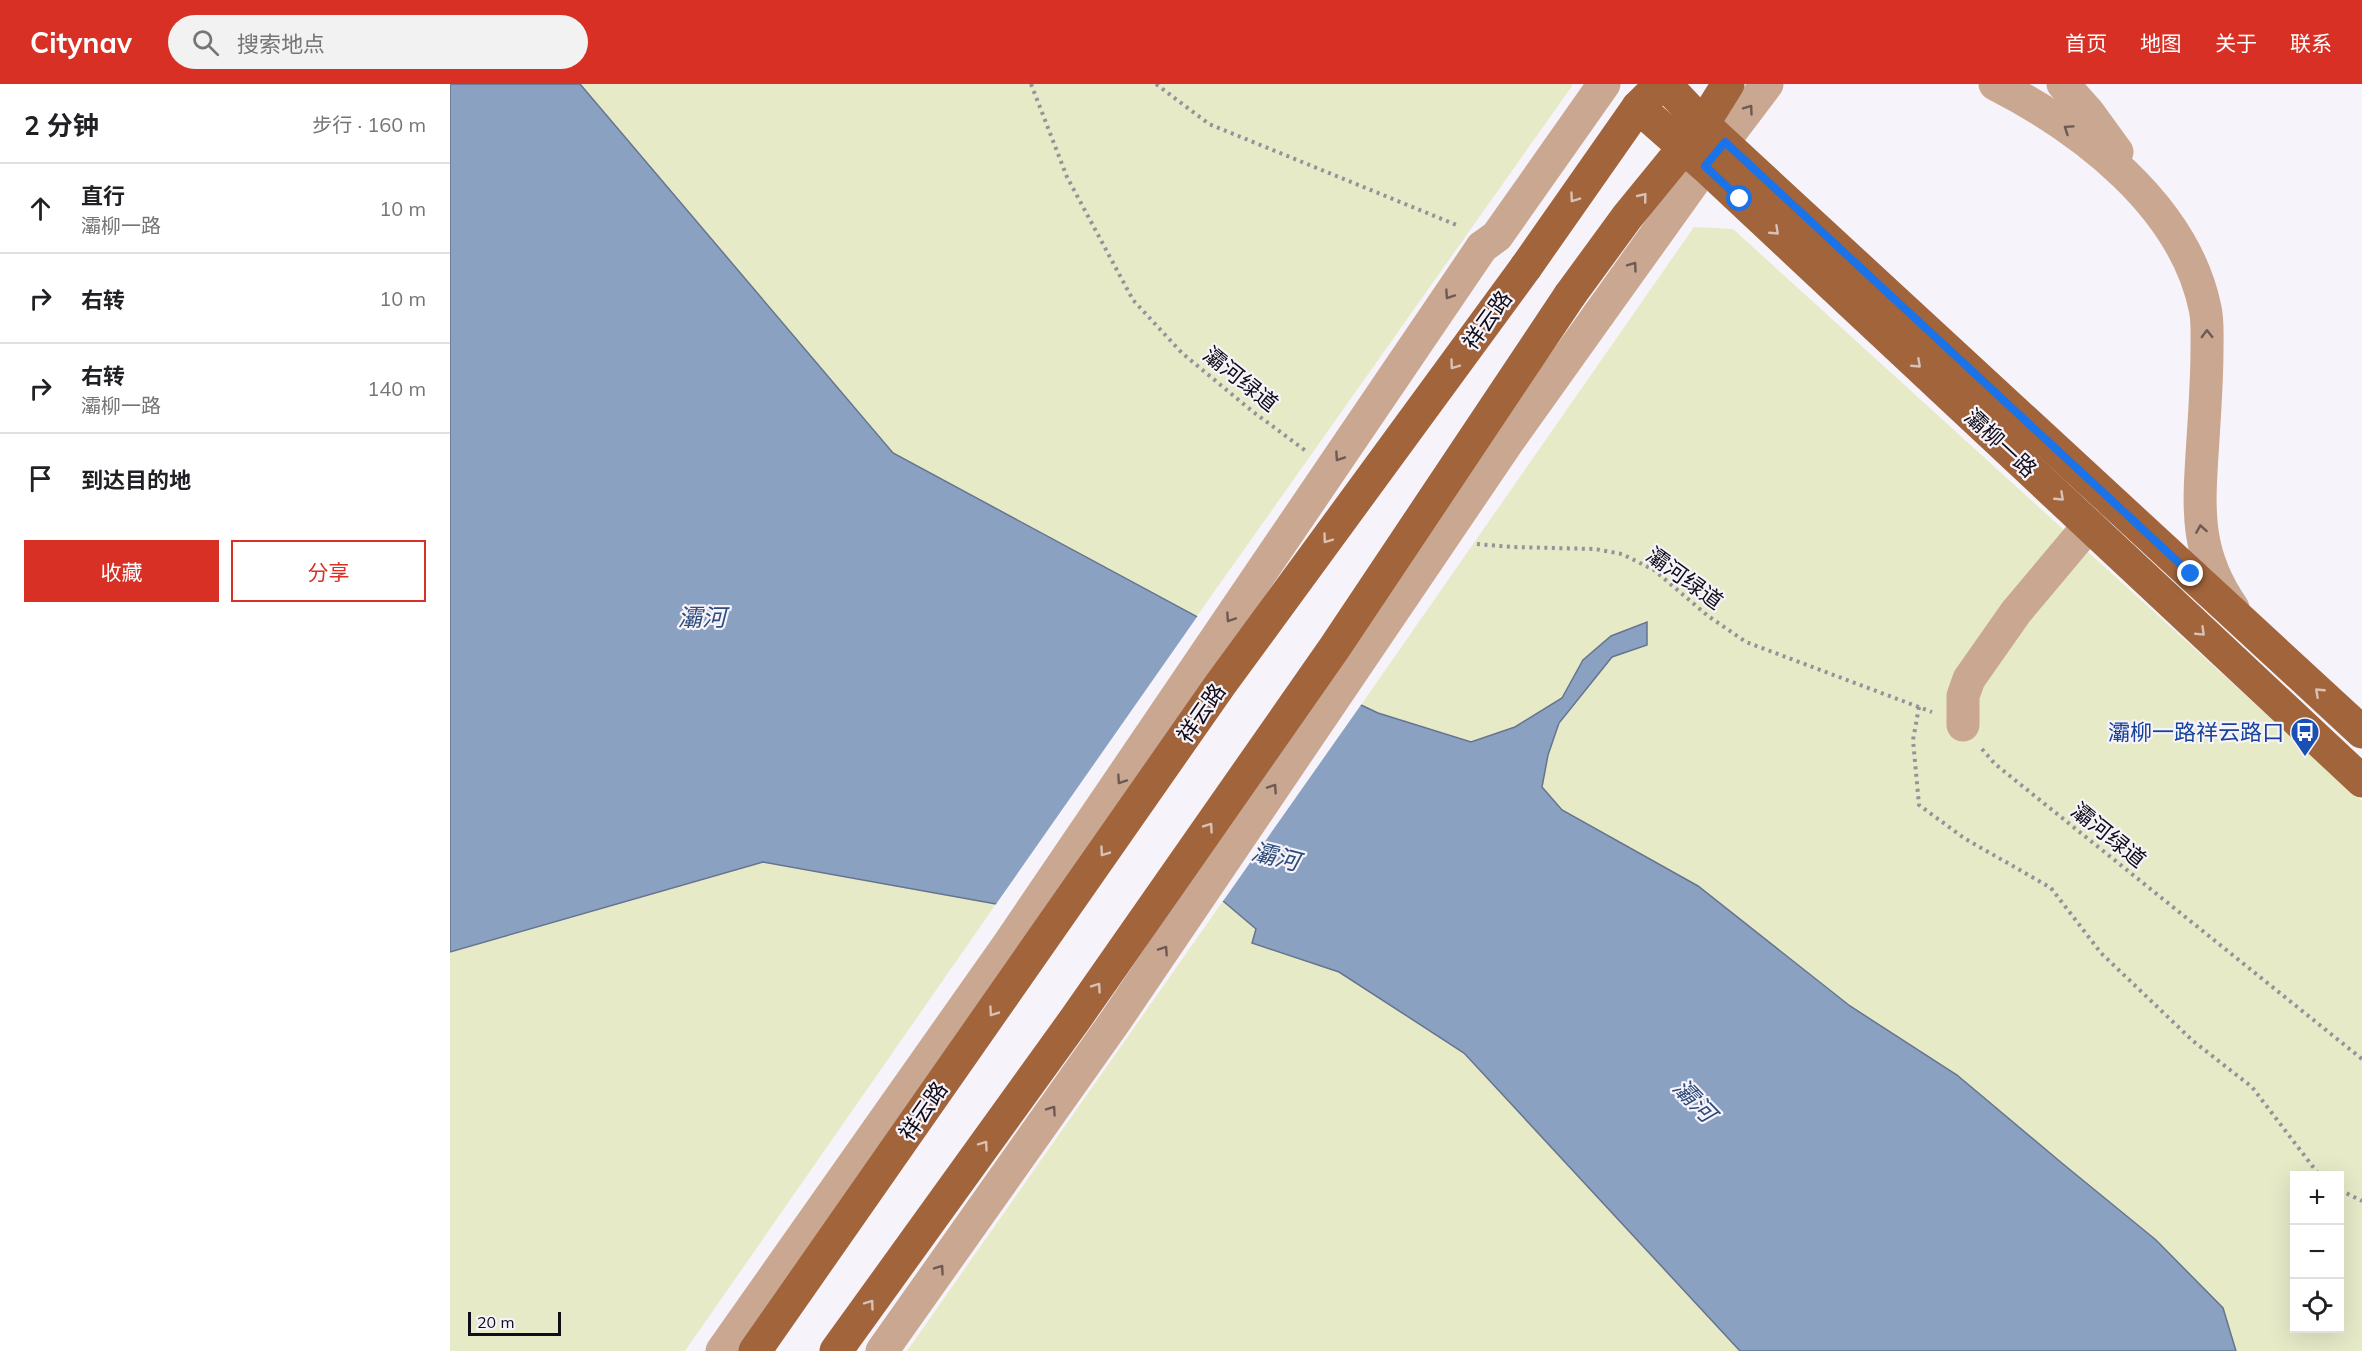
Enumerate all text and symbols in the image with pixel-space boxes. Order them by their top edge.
search box [168,15,588,69]
text: Citynav [30,25,132,60]
icon: search [189,26,222,59]
text: 搜索地点 [237,30,325,58]
text: 首页 [2065,30,2107,56]
text: 地图 [2140,30,2182,56]
text: 关于 [2215,30,2257,56]
text: 联系 [2290,30,2332,56]
one-way arrow [1742,105,1753,116]
text: 2 分钟 [24,109,99,142]
text: 步行 · 160 m [312,112,426,137]
one-way arrow [2064,125,2075,136]
text: 直行 [81,182,125,210]
route start [1726,185,1752,211]
one-way arrow [1571,191,1582,202]
icon: ahead [24,192,57,225]
one-way arrow [1636,193,1647,204]
text: 10 m [379,196,426,221]
text: 灞柳一路 [81,213,161,238]
one-way arrow [1768,224,1778,235]
one-way arrow [1626,262,1637,273]
icon: right [24,282,57,315]
street label: 祥云路 [1456,285,1518,355]
text: 右转 [81,286,125,314]
text: 10 m [379,286,426,311]
one-way arrow [1445,289,1456,300]
one-way arrow [2201,330,2213,339]
street label: 灞河绿道 [1198,340,1284,418]
one-way arrow [1910,357,1921,368]
one-way arrow [1450,358,1461,369]
text: 右转 [81,362,125,390]
icon: right [24,372,57,405]
text: 140 m [367,376,426,401]
text: 灞柳一路 [81,393,161,418]
street label: 灞柳一路 [1959,403,2043,483]
one-way arrow [1335,450,1346,461]
icon: arrive [24,462,57,495]
text: 到达目的地 [81,466,191,494]
one-way arrow [2052,490,2063,501]
one-way arrow [2196,524,2208,534]
one-way arrow [1323,533,1334,544]
button: 收藏 [24,540,219,602]
button: 分享 [231,540,426,602]
street label: 灞河绿道 [1641,541,1729,615]
route end [2177,560,2203,586]
water label: 灞河 [678,602,730,632]
one-way arrow [1226,612,1237,623]
one-way arrow [2194,624,2205,635]
street label: 祥云路 [1171,678,1231,748]
one-way arrow [2316,689,2327,700]
bus stop icon: 灞柳一路祥云路口 [2289,716,2321,758]
place label: 灞柳一路祥云路口 [2108,718,2284,746]
one-way arrow [1117,773,1128,784]
one-way arrow [1266,784,1277,795]
street label: 灞河绿道 [2066,796,2152,874]
one-way arrow [1202,822,1213,833]
water label: 灞河 [1249,836,1307,877]
one-way arrow [1100,845,1111,856]
one-way arrow [1156,945,1167,956]
one-way arrow [1090,982,1101,993]
one-way arrow [989,1005,1000,1016]
water label: 灞河 [1668,1072,1725,1131]
street label: 祥云路 [893,1076,953,1146]
one-way arrow [1045,1105,1056,1116]
one-way arrow [977,1141,988,1152]
map controls [2290,1171,2344,1333]
button: + [2290,1171,2344,1225]
button: − [2290,1225,2344,1279]
one-way arrow [933,1265,944,1276]
button: locate [2290,1279,2344,1333]
one-way arrow [863,1299,874,1310]
scale bar [468,1309,561,1336]
text: 20 m [477,1312,514,1332]

